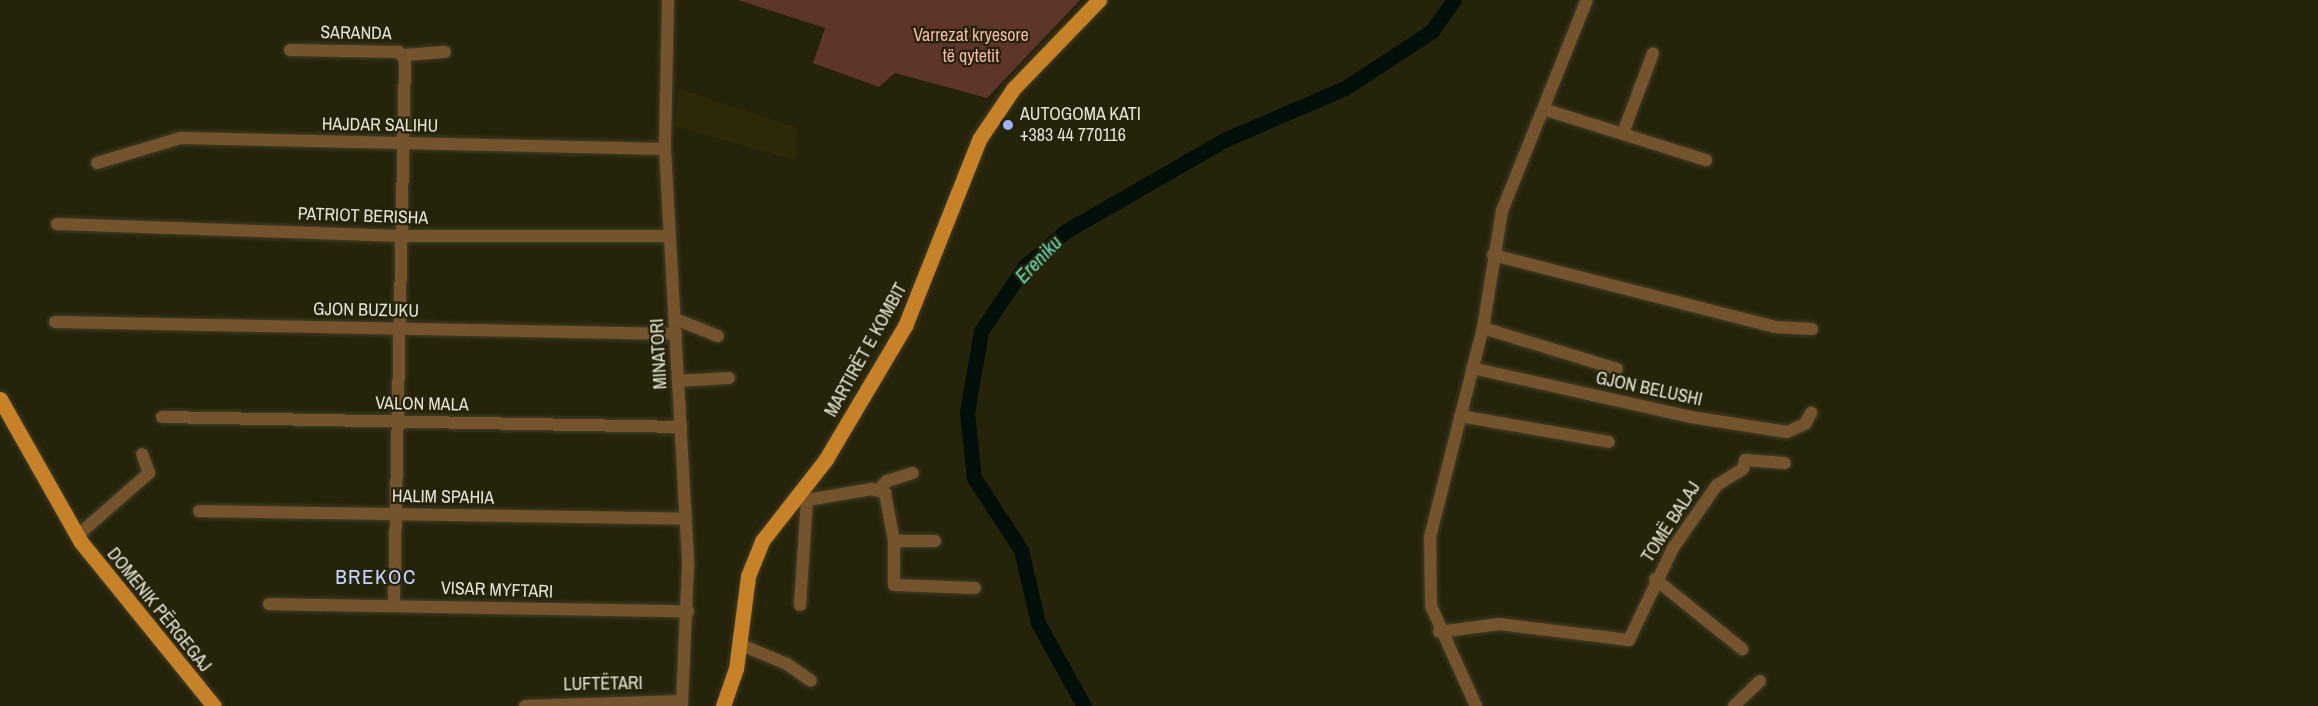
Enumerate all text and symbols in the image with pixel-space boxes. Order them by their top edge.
street label: SARANDA [320,22,392,44]
park label: Varrezat kryesore të qytetit [913,25,1029,68]
place label: AUTOGOMA KATI +383 44 770116 [1020,104,1142,146]
street label: HAJDAR SALIHU [322,113,438,137]
marker: AUTOGOMA KATI +383 44 770116 [1001,118,1015,132]
street label: PATRIOT BERISHA [297,203,429,229]
water label: Ereniku [1010,230,1066,288]
street label: MARTIRËT E KOMBIT [820,279,912,421]
street label: GJON BUZUKU [313,298,419,322]
street label: MINATORI [646,318,672,390]
street label: GJON BELUSHI [1594,367,1704,411]
street label: VALON MALA [375,392,469,416]
street label: TOMË BALAJ [1637,478,1705,566]
street label: HALIM SPAHIA [392,485,494,509]
street label: DOMENIK PËRGEGAJ [102,544,216,676]
district label: BREKOC [335,564,417,590]
street label: VISAR MYFTARI [441,577,553,603]
street label: LUFTËTARI [563,673,643,695]

